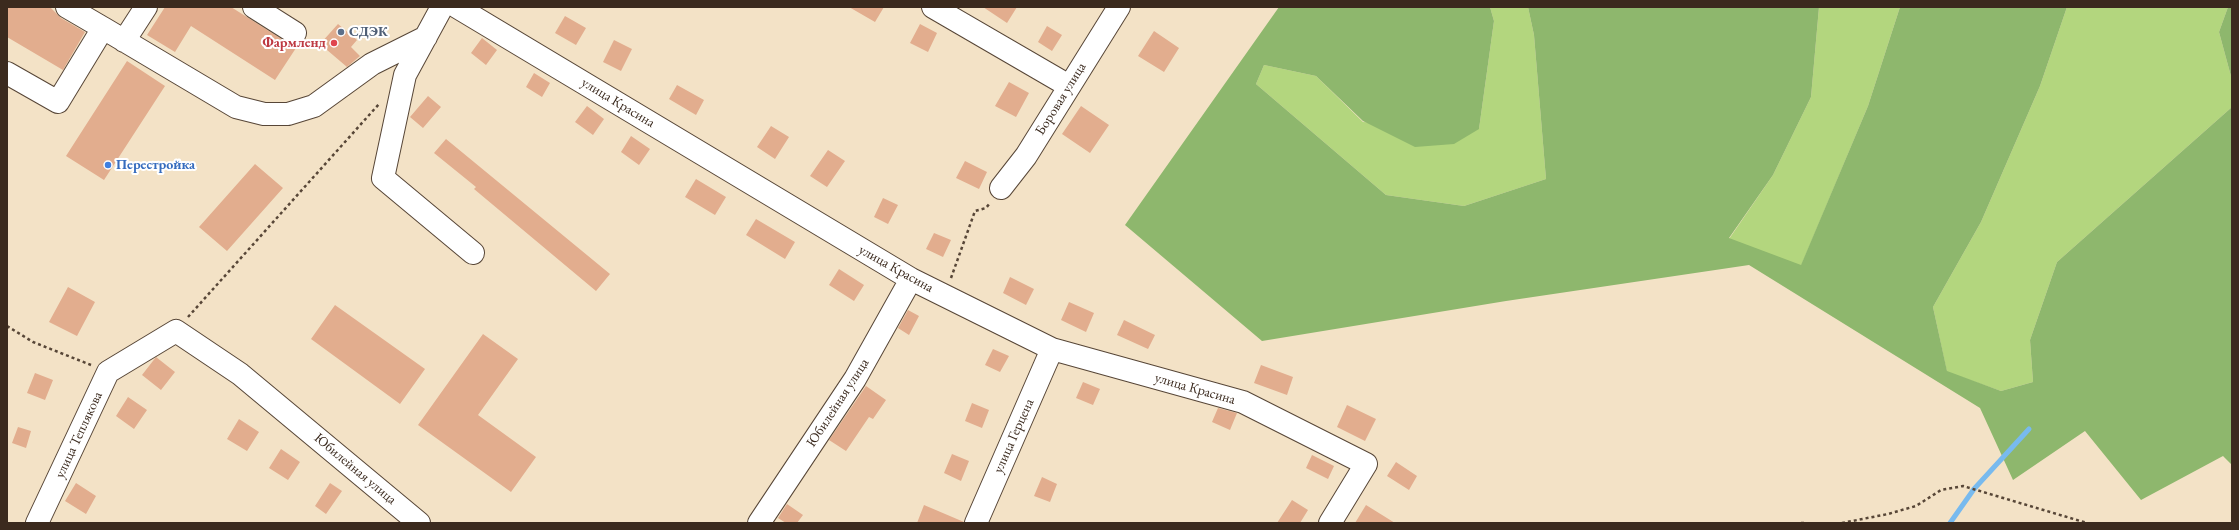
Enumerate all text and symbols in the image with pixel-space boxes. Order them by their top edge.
place label: СДЭК [349,24,388,40]
marker: СДЭК [336,27,346,37]
place label: Фармленд [263,35,326,51]
marker: Фармленд [329,38,339,48]
street label: Боровая улица [1032,60,1090,138]
street label: улица Красина [578,74,658,132]
place label: Перестройка [116,157,195,173]
marker: Перестройка [103,160,113,170]
street label: улица Красина [856,242,936,296]
street label: Юбилейная улица [803,355,873,451]
street label: улица Красина [1153,369,1237,409]
street label: улица Теплякова [52,389,106,481]
street label: улица Герцена [990,396,1038,476]
street label: Юбилейная улица [310,430,400,508]

